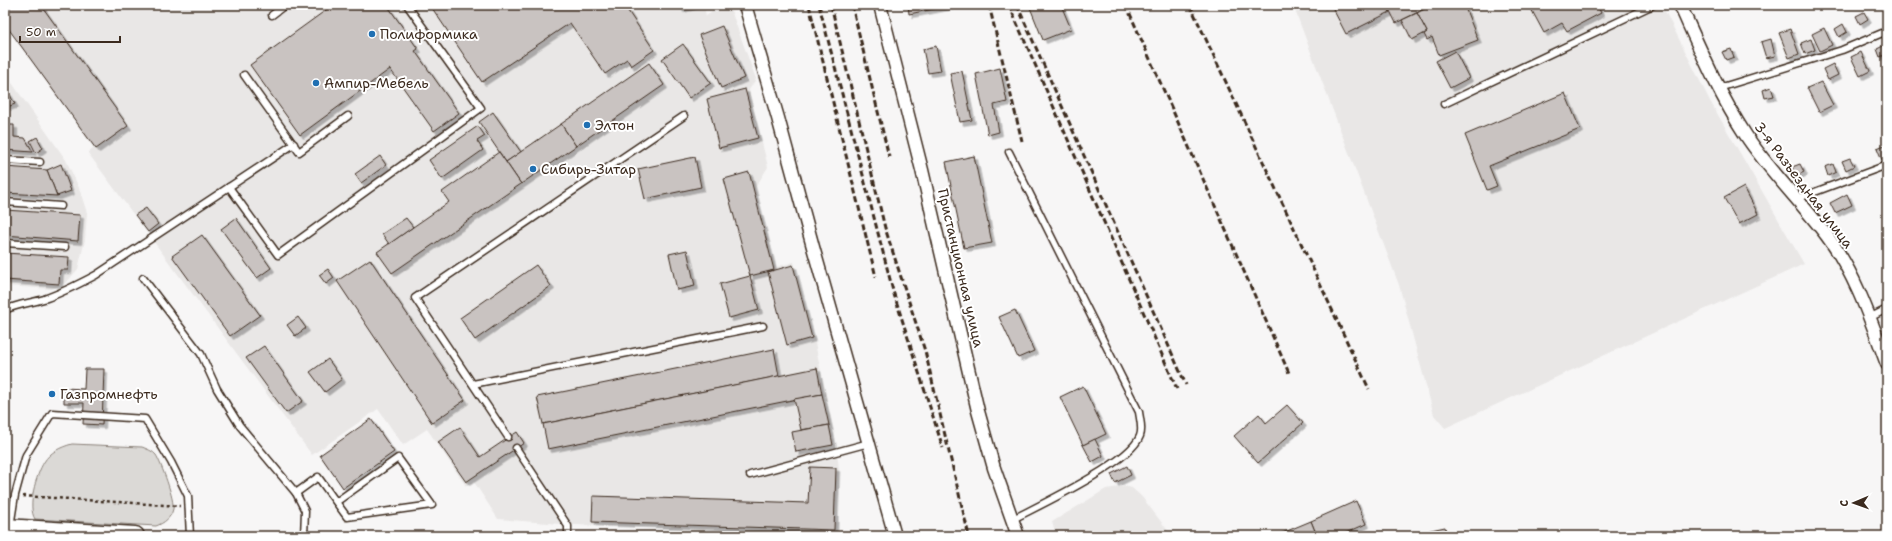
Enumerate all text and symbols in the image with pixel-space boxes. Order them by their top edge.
scale bar [20,18,120,44]
text: 50 m [26,24,56,40]
place label: Полиформика [380,25,478,43]
marker: Полиформика [367,29,377,39]
place label: Ампир-Мебель [324,74,429,92]
marker: Ампир-Мебель [311,78,321,88]
place label: Элтон [595,116,634,134]
street label: 3-я Разъездная улица [1751,118,1858,252]
marker: Элтон [582,120,592,130]
place label: Сибирь-Зитар [541,160,636,178]
marker: Сибирь-Зитар [528,164,538,174]
street label: Пристанционная улица [934,187,988,349]
place label: Газпромнефть [60,385,158,403]
marker: Газпромнефть [47,389,57,399]
north arrow [1834,483,1874,523]
text: С [1837,499,1852,507]

